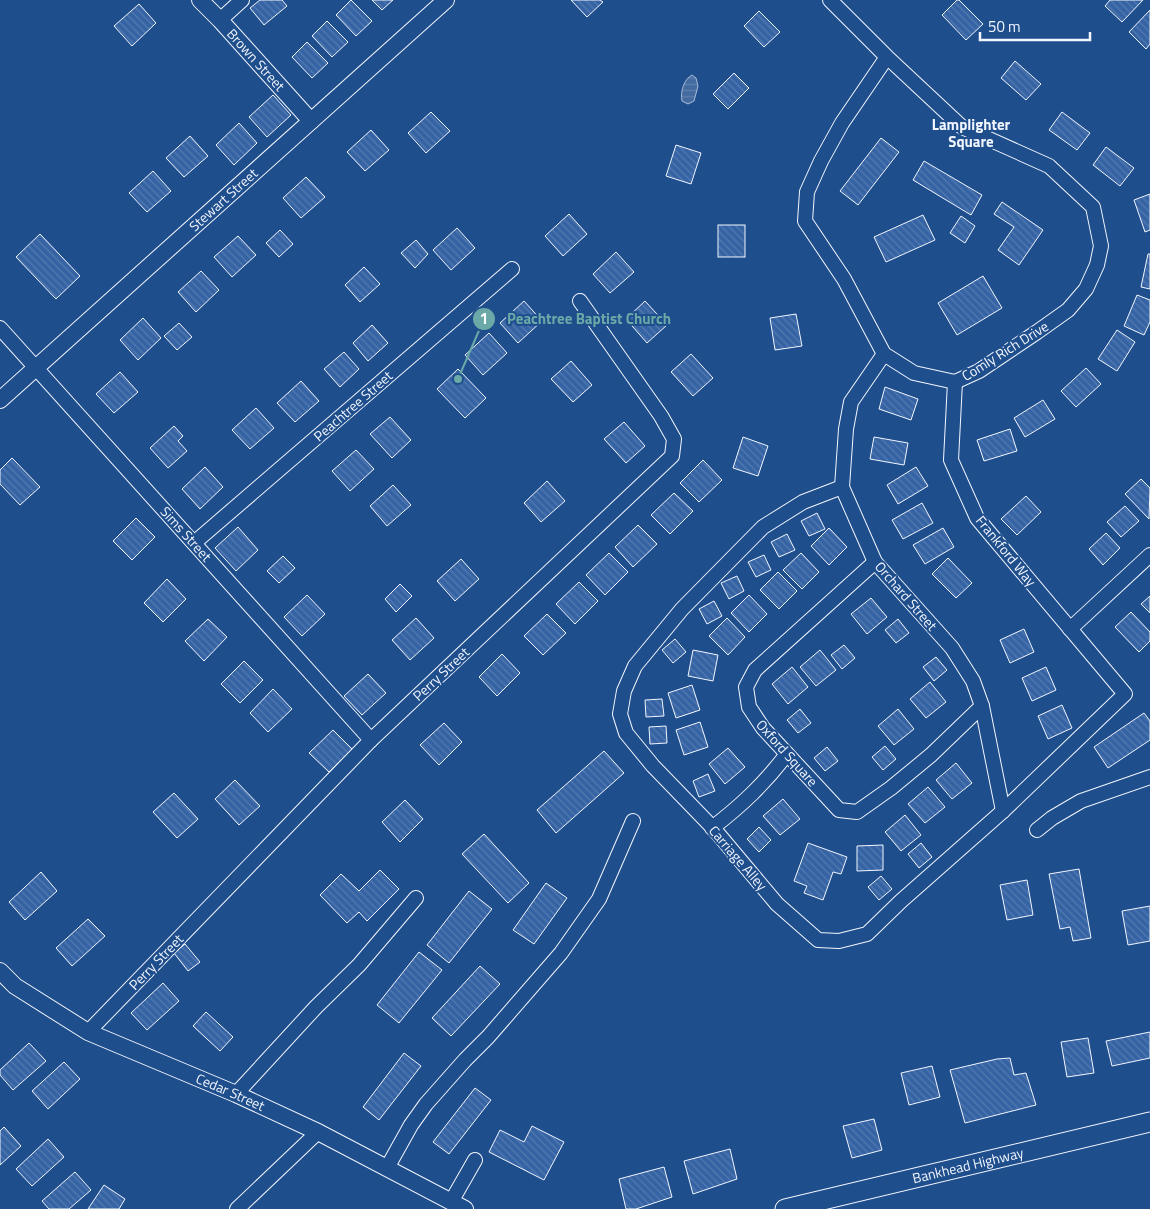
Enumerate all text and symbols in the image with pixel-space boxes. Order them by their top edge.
scale bar [980,10,1090,42]
text: 50 m [988,15,1021,38]
street label: Brown Street [222,24,290,96]
district label: Lamplighter Square [932,113,1011,153]
street label: Stewart Street [184,163,262,236]
callout: Peachtree Baptist Church [471,304,681,334]
text: 1 [480,307,488,330]
text: Peachtree Baptist Church [507,307,671,330]
street label: Comly Rich Drive [957,316,1052,386]
street label: Peachtree Street [308,365,397,446]
street label: Sims Street [156,501,217,566]
street label: Frankford Way [971,511,1042,591]
street label: Orchard Street [870,556,943,635]
street label: Perry Street [408,642,474,706]
street label: Oxford Square [752,715,823,791]
street label: Carriage Alley [704,820,773,895]
street label: Perry Street [123,929,188,994]
street label: Cedar Street [193,1067,268,1116]
street label: Bankhead Highway [910,1141,1026,1188]

